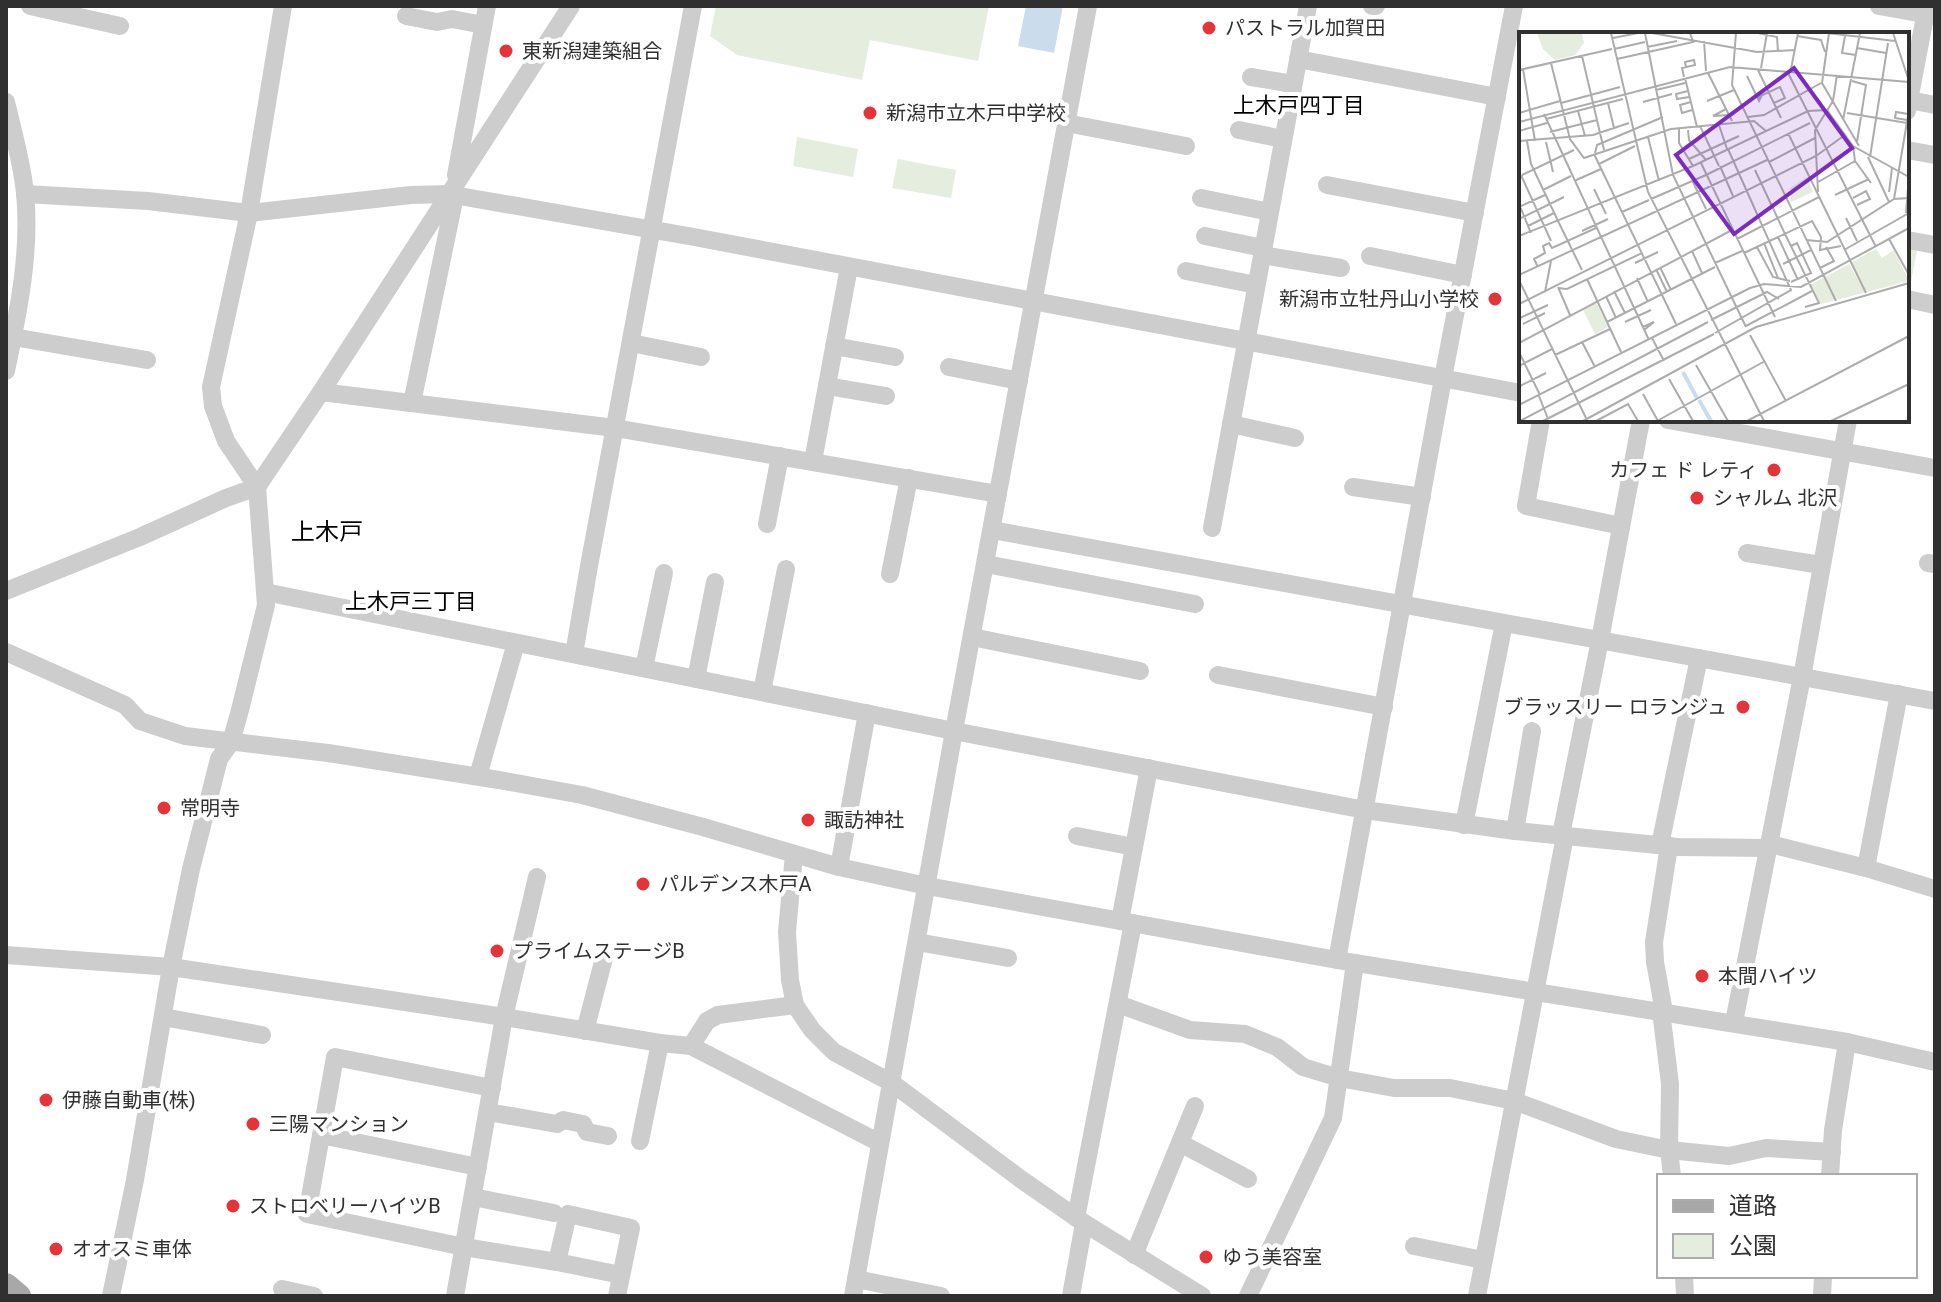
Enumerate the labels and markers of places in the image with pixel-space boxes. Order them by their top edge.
place label: パストラル加賀田 [1225,16,1385,40]
marker: パストラル加賀田 [1200,19,1218,37]
place label: 東新潟建築組合 [522,39,662,63]
marker: 東新潟建築組合 [497,42,515,60]
place label: 新潟市立木戸中学校 [886,101,1066,125]
marker: 新潟市立木戸中学校 [861,104,879,122]
place label: 新潟市立牡丹山小学校 [1279,287,1479,311]
marker: 新潟市立牡丹山小学校 [1486,290,1504,308]
place label: カフェ ド レティ [1609,458,1758,482]
marker: カフェ ド レティ [1765,461,1783,479]
place label: シャルム 北沢 [1713,486,1838,510]
marker: シャルム 北沢 [1688,489,1706,507]
place label: ブラッスリー ロランジュ [1503,695,1727,719]
marker: ブラッスリー ロランジュ [1734,698,1752,716]
place label: 常明寺 [180,796,240,820]
marker: 常明寺 [155,799,173,817]
place label: 諏訪神社 [824,808,904,832]
marker: 諏訪神社 [799,811,817,829]
place label: パルデンス木戸A [659,872,812,896]
marker: パルデンス木戸A [634,875,652,893]
place label: プライムステージB [513,939,685,963]
marker: プライムステージB [488,942,506,960]
place label: 本間ハイツ [1718,964,1818,988]
marker: 本間ハイツ [1693,967,1711,985]
place label: 伊藤自動車(株) [62,1088,196,1112]
marker: 伊藤自動車(株) [37,1091,55,1109]
place label: 三陽マンション [269,1112,409,1136]
marker: 三陽マンション [244,1115,262,1133]
place label: ストロベリーハイツB [249,1194,441,1218]
marker: ストロベリーハイツB [224,1197,242,1215]
place label: オオスミ車体 [72,1237,192,1261]
marker: オオスミ車体 [47,1240,65,1258]
place label: ゆう美容室 [1222,1245,1322,1269]
marker: ゆう美容室 [1197,1248,1215,1266]

